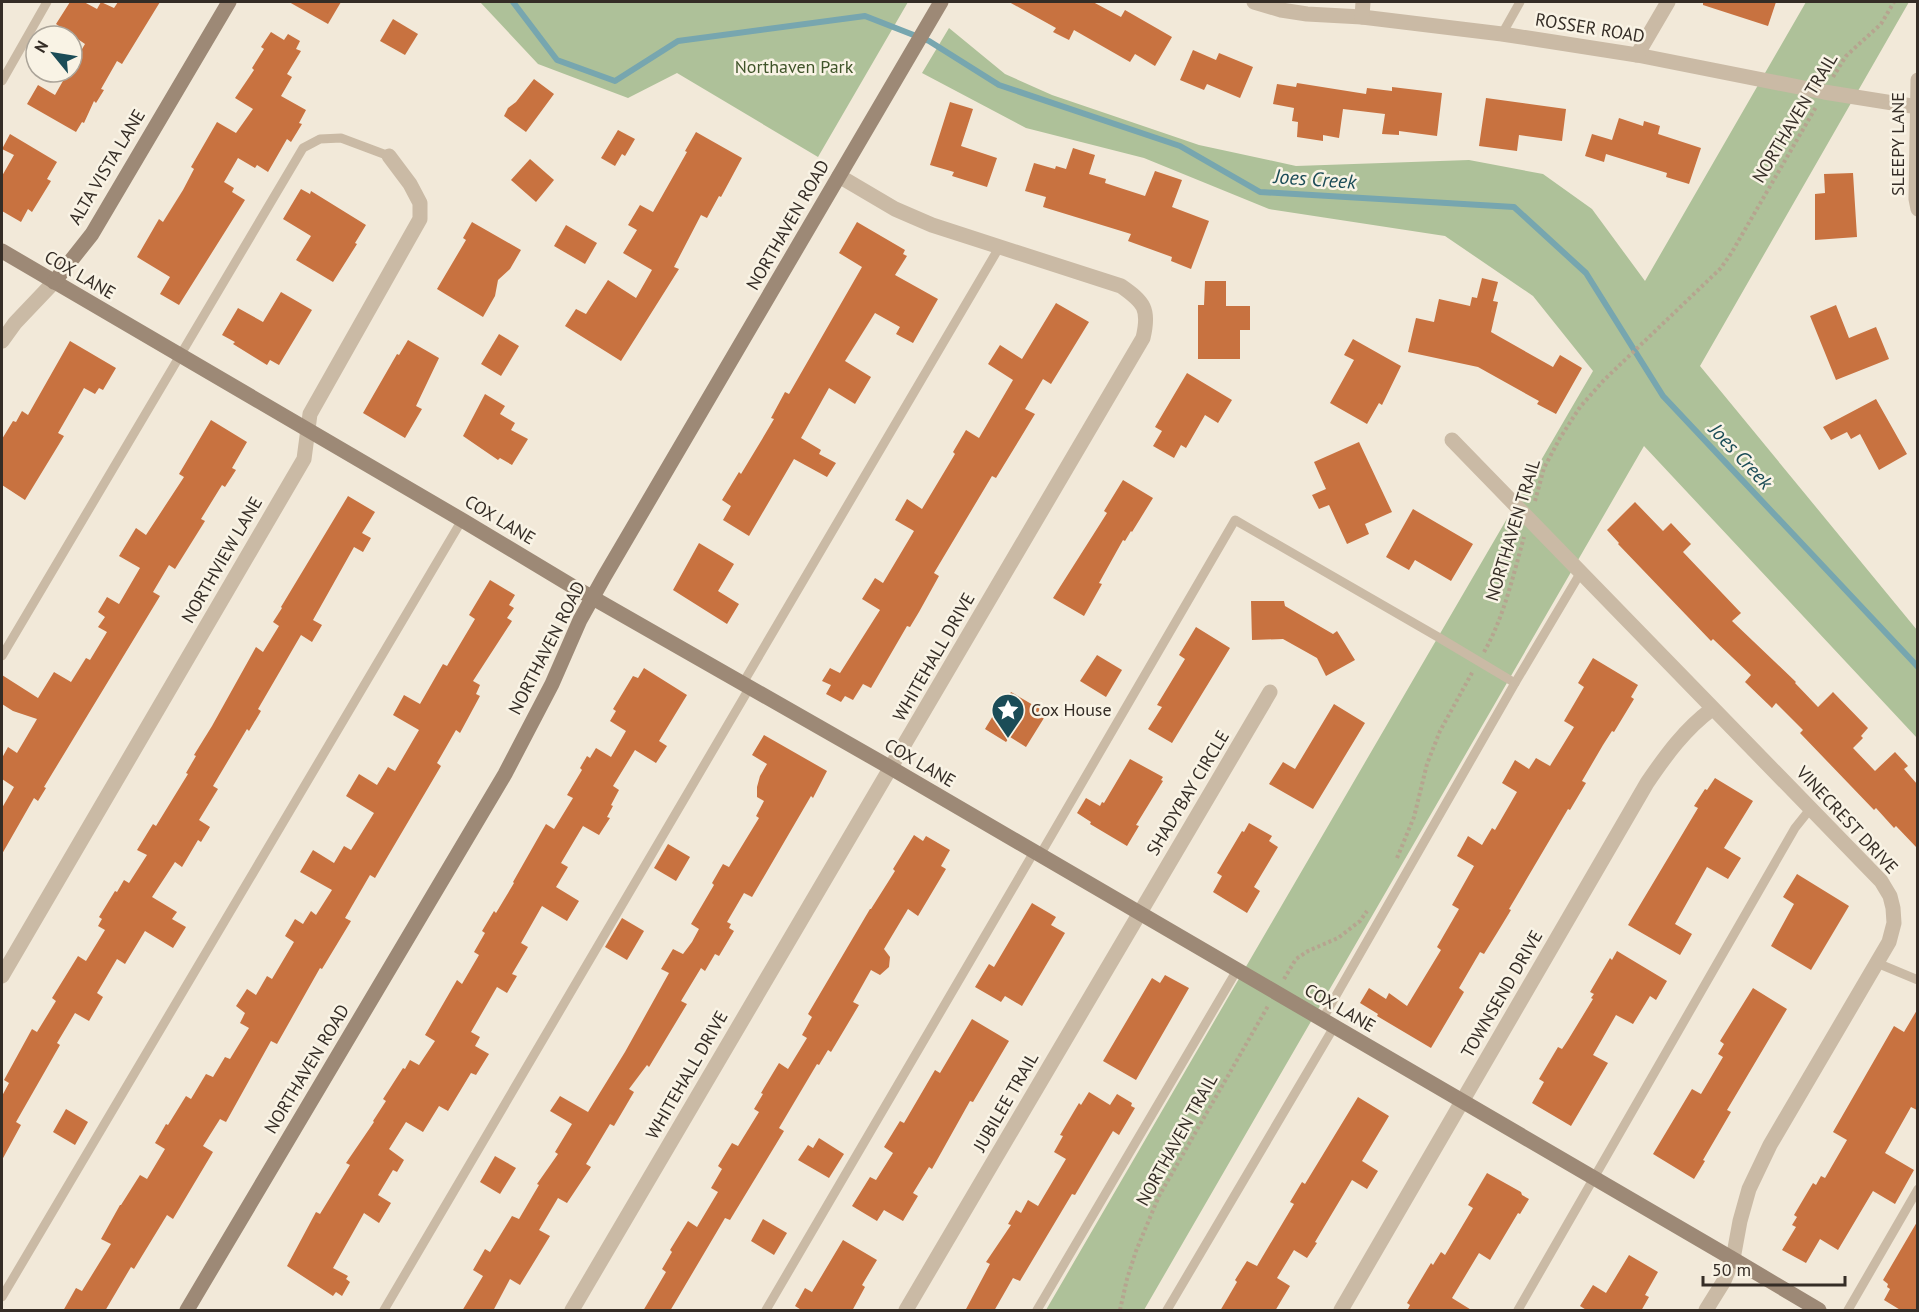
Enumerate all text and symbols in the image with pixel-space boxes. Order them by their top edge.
street label: ROSSER ROAD [1534,7,1646,48]
north arrow [24,24,84,84]
text: N [30,37,52,56]
street label: NORTHAVEN TRAIL [1747,49,1842,187]
park label: Northaven Park [735,55,854,78]
street label: SLEEPY LANE [1886,92,1909,196]
street label: ALTA VISTA LANE [63,105,150,229]
street label: NORTHAVEN ROAD [741,155,834,294]
water label: Joes Creek [1271,163,1358,195]
street label: COX LANE [41,245,120,304]
water label: Joes Creek [1702,416,1779,496]
street label: NORTHAVEN TRAIL [1480,456,1545,604]
street label: COX LANE [461,490,540,550]
street label: NORTHVIEW LANE [176,492,267,627]
street label: NORTHAVEN ROAD [503,577,590,718]
street label: WHITEHALL DRIVE [887,588,980,725]
place icon: Cox House [990,692,1026,739]
place label: Cox House [1031,698,1112,721]
street label: SHADYBAY CIRCLE [1141,726,1234,860]
street label: COX LANE [881,733,960,792]
street label: VINECREST DRIVE [1791,760,1903,878]
street label: TOWNSEND DRIVE [1456,926,1547,1062]
street label: COX LANE [1301,978,1380,1037]
street label: NORTHAVEN ROAD [259,1000,354,1138]
street label: WHITEHALL DRIVE [640,1006,733,1143]
street label: JUBILEE TRAIL [967,1048,1043,1156]
street label: NORTHAVEN TRAIL [1131,1070,1222,1210]
scale bar [1703,1249,1846,1287]
text: 50 m [1712,1258,1751,1281]

